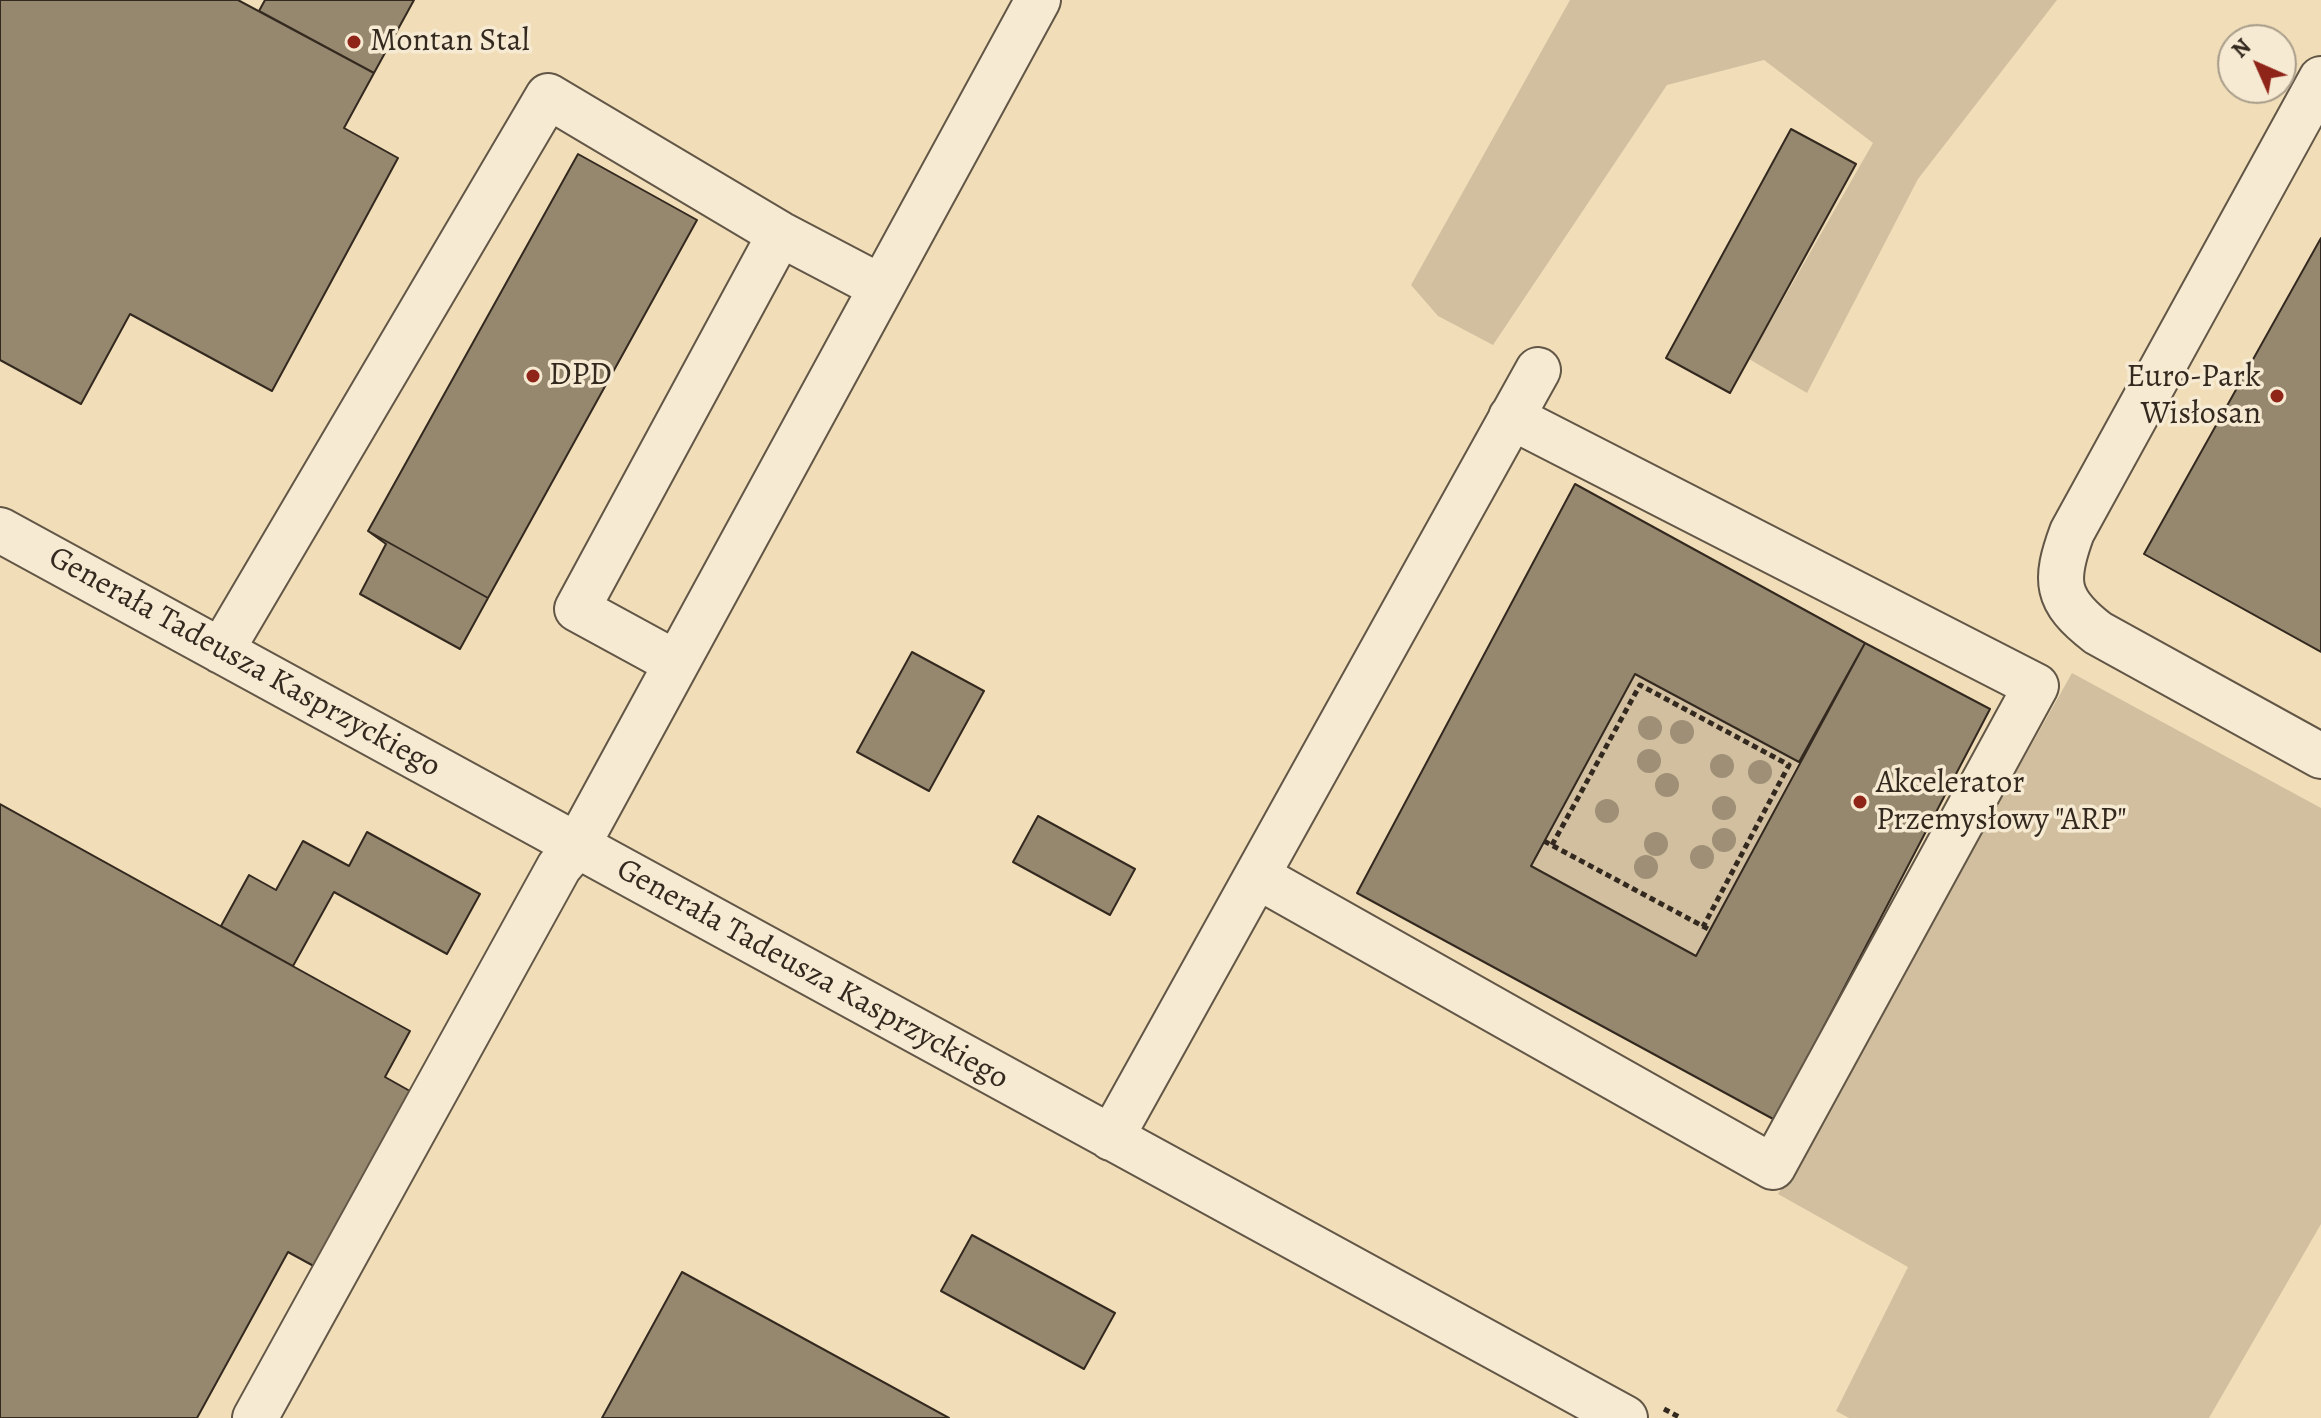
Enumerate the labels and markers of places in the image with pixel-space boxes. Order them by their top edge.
place label: Montan Stal [370,23,530,61]
marker: Montan Stal [345,33,363,51]
place label: DPD [549,357,612,395]
place label: Euro-Park Wisłosan [2126,359,2261,434]
marker: DPD [524,367,542,385]
marker: Euro-Park Wisłosan [2268,387,2286,405]
place label: Akcelerator Przemysłowy "ARP" [1876,765,2127,840]
marker: Akcelerator Przemysłowy "ARP" [1851,793,1869,811]

